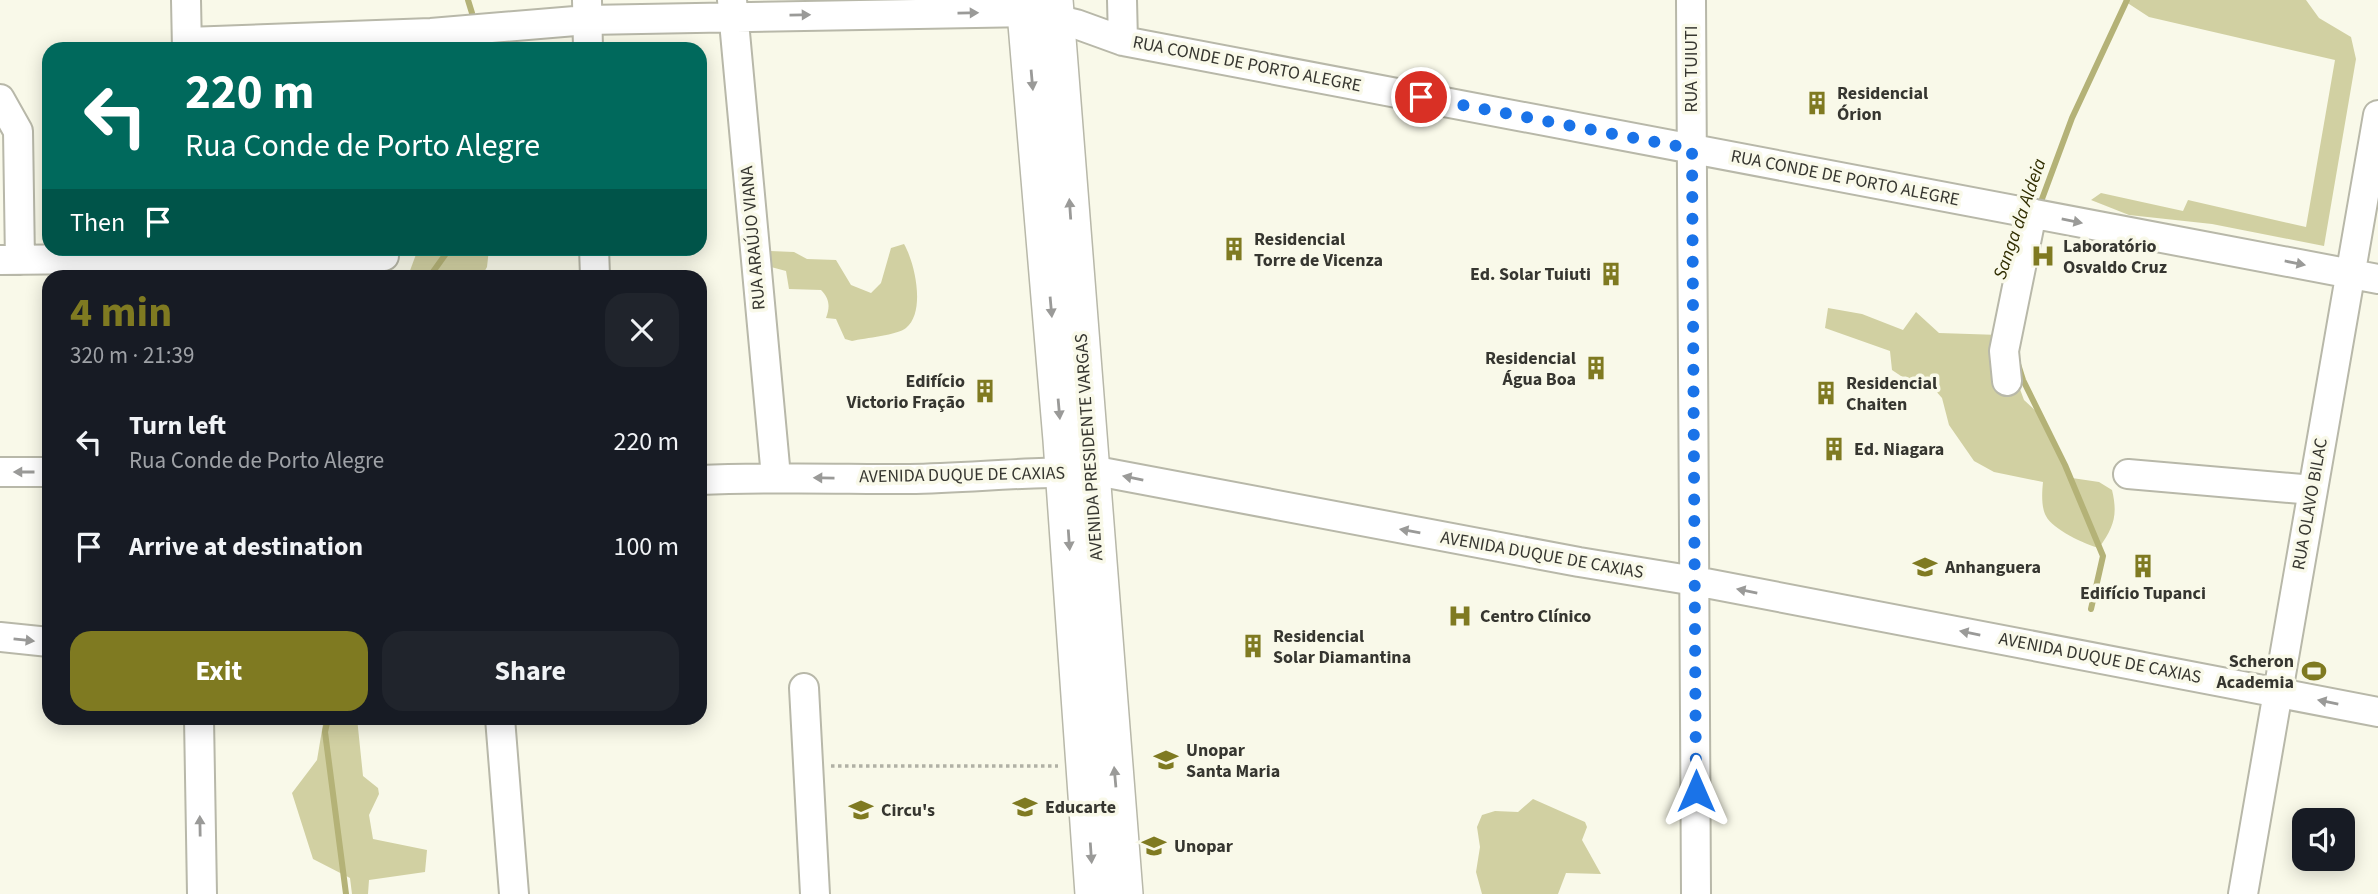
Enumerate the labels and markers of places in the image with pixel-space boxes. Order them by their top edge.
pin [1391,67,1451,127]
place label: Residencial Órion [1837,81,1928,127]
building icon: Residencial Órion [1803,89,1831,117]
place label: Residencial Torre de Vicenza [1254,227,1383,273]
place label: Laboratório Osvaldo Cruz [2063,234,2167,280]
building icon: Residencial Torre de Vicenza [1220,235,1248,263]
hospital icon: Laboratório Osvaldo Cruz [2029,242,2057,270]
building icon: Ed. Solar Tuiuti [1597,260,1625,288]
place label: Ed. Solar Tuiuti [1470,262,1591,287]
place label: Residencial Água Boa [1485,346,1576,392]
building icon: Residencial Água Boa [1582,354,1610,382]
place label: Edifício Victorio Fração [846,369,965,415]
place label: Residencial Chaiten [1846,371,1937,417]
building icon: Edifício Victorio Fração [971,377,999,405]
building icon: Residencial Chaiten [1812,379,1840,407]
building icon: Ed. Niagara [1820,435,1848,463]
place label: Ed. Niagara [1854,437,1944,462]
building icon: Edifício Tupanci [2129,552,2157,580]
school or university icon: Anhanguera [1911,553,1939,581]
place label: Anhanguera [1944,555,2041,580]
place label: Edifício Tupanci [2080,581,2206,606]
hospital icon: Centro Clínico [1446,602,1474,630]
place label: Centro Clínico [1480,604,1591,629]
place label: Residencial Solar Diamantina [1273,624,1411,670]
building icon: Residencial Solar Diamantina [1239,632,1267,660]
place label: Scheron Academia [2215,649,2294,695]
sports icon: Scheron Academia [2300,657,2328,685]
place label: Unopar Santa Maria [1186,738,1280,784]
school or university icon: Unopar Santa Maria [1152,746,1180,774]
school or university icon: Educarte [1011,793,1039,821]
place label: Educarte [1045,795,1116,820]
school or university icon: Circu's [847,796,875,824]
place label: Circu's [881,798,935,823]
school or university icon: Unopar [1140,832,1168,860]
place label: Unopar [1174,834,1234,859]

